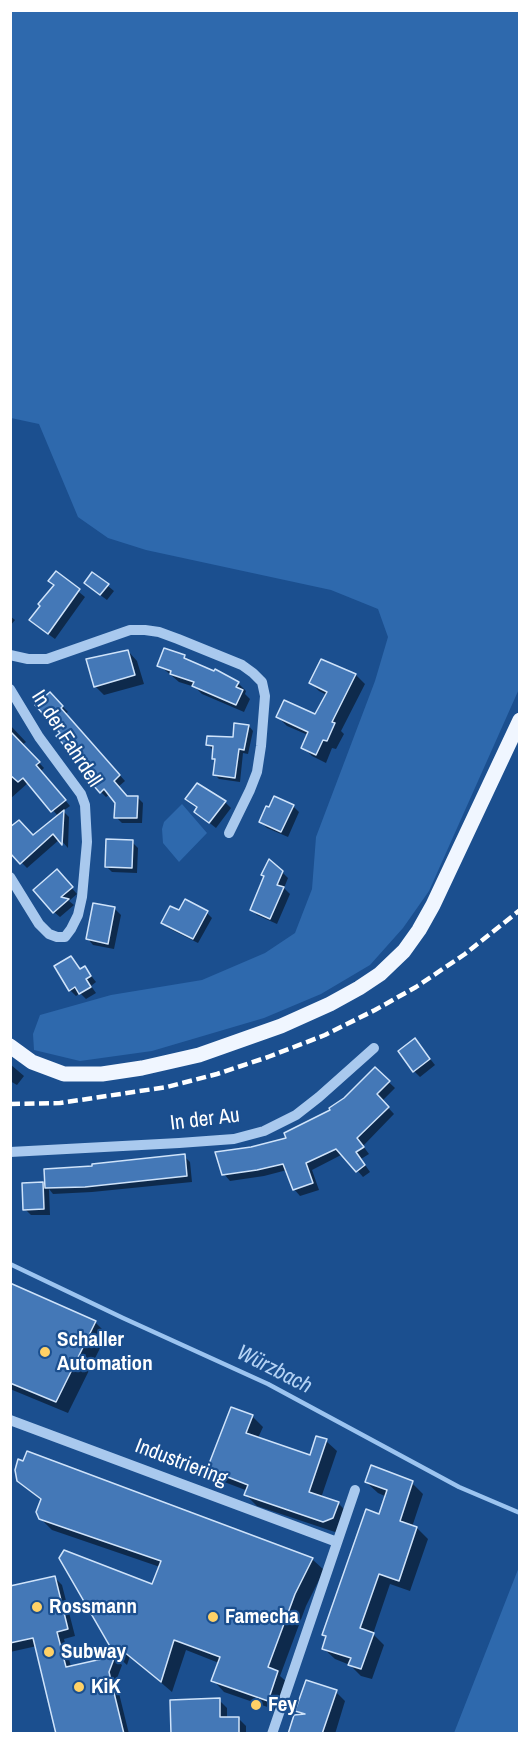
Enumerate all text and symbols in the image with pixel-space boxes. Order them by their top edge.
street label: In der Fahrdell [25,686,107,792]
street label: In der Au [169,1103,241,1137]
place label: Schaller Automation [57,1327,153,1377]
water label: Würzbach [232,1340,316,1400]
marker: Schaller Automation [38,1345,52,1359]
street label: Industriering [131,1434,231,1492]
place label: Rossmann [49,1594,137,1620]
marker: Rossmann [30,1600,44,1614]
place label: Famecha [225,1604,299,1630]
marker: Famecha [206,1610,220,1624]
place label: Subway [61,1639,126,1665]
marker: Subway [42,1645,56,1659]
place label: KiK [91,1674,121,1700]
marker: KiK [72,1680,86,1694]
place label: Fey [268,1692,297,1718]
marker: Fey [249,1698,263,1712]

